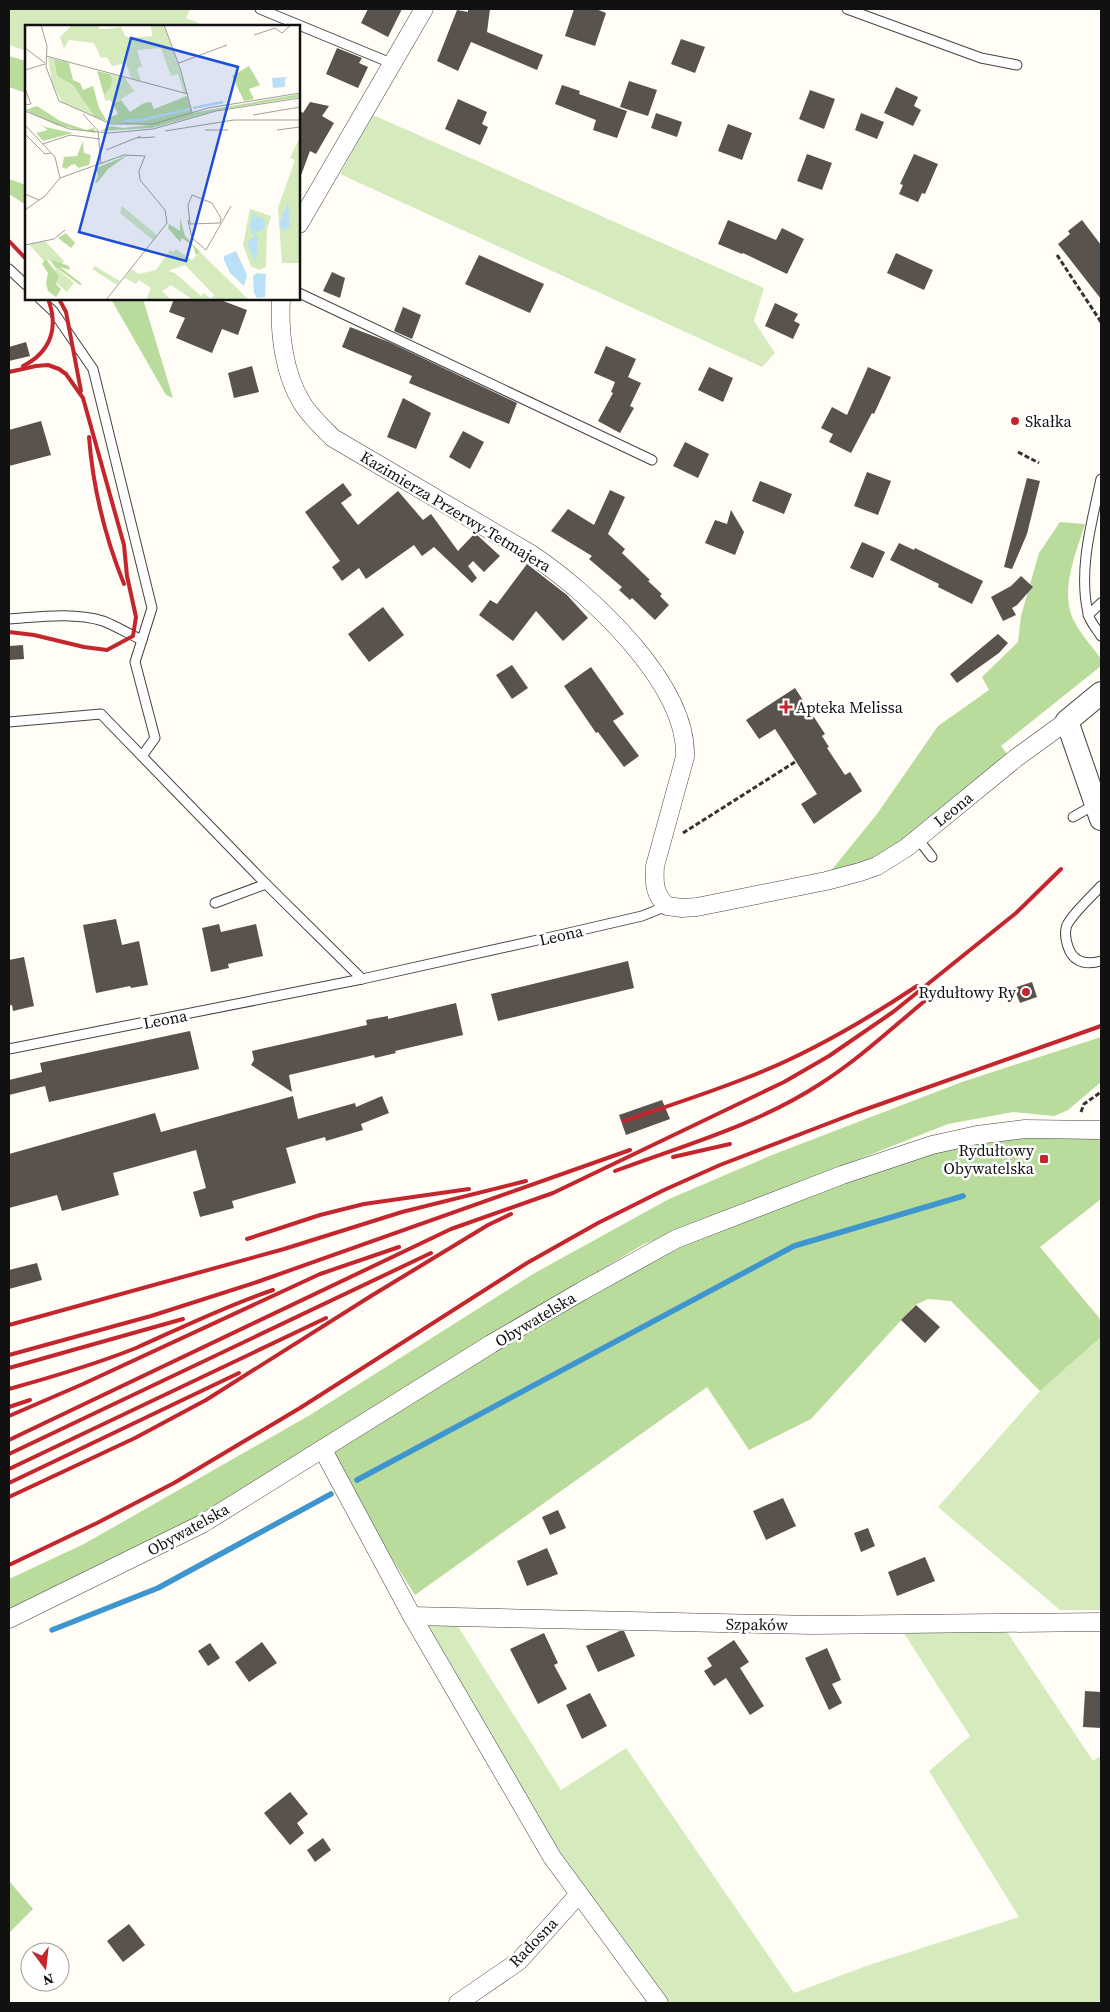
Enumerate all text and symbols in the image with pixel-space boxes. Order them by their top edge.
inset map [25,25,300,300]
place label: Skałka [1025,410,1072,432]
marker: Skałka [1009,415,1021,427]
street label: Kazimierza Przerwy-Tetmajera [357,445,556,577]
place label: Apteka Melissa [796,696,904,718]
marker: Apteka Melissa [780,701,792,713]
street label: Leona [929,786,978,831]
street label: Leona [537,919,586,951]
place label: Rydułtowy Ry [918,981,1017,1003]
marker: Rydułtowy Ry [1020,986,1032,998]
street label: Leona [141,1004,190,1034]
place label: Rydułtowy Obywatelska [944,1139,1035,1179]
marker: Rydułtowy Obywatelska [1038,1153,1050,1165]
street label: Obywatelska [491,1286,580,1352]
street label: Obywatelska [143,1497,234,1561]
street label: Szpaków [726,1612,789,1636]
street label: Radosna [504,1912,563,1972]
north arrow [20,1942,70,1992]
text: N [41,1969,56,1991]

